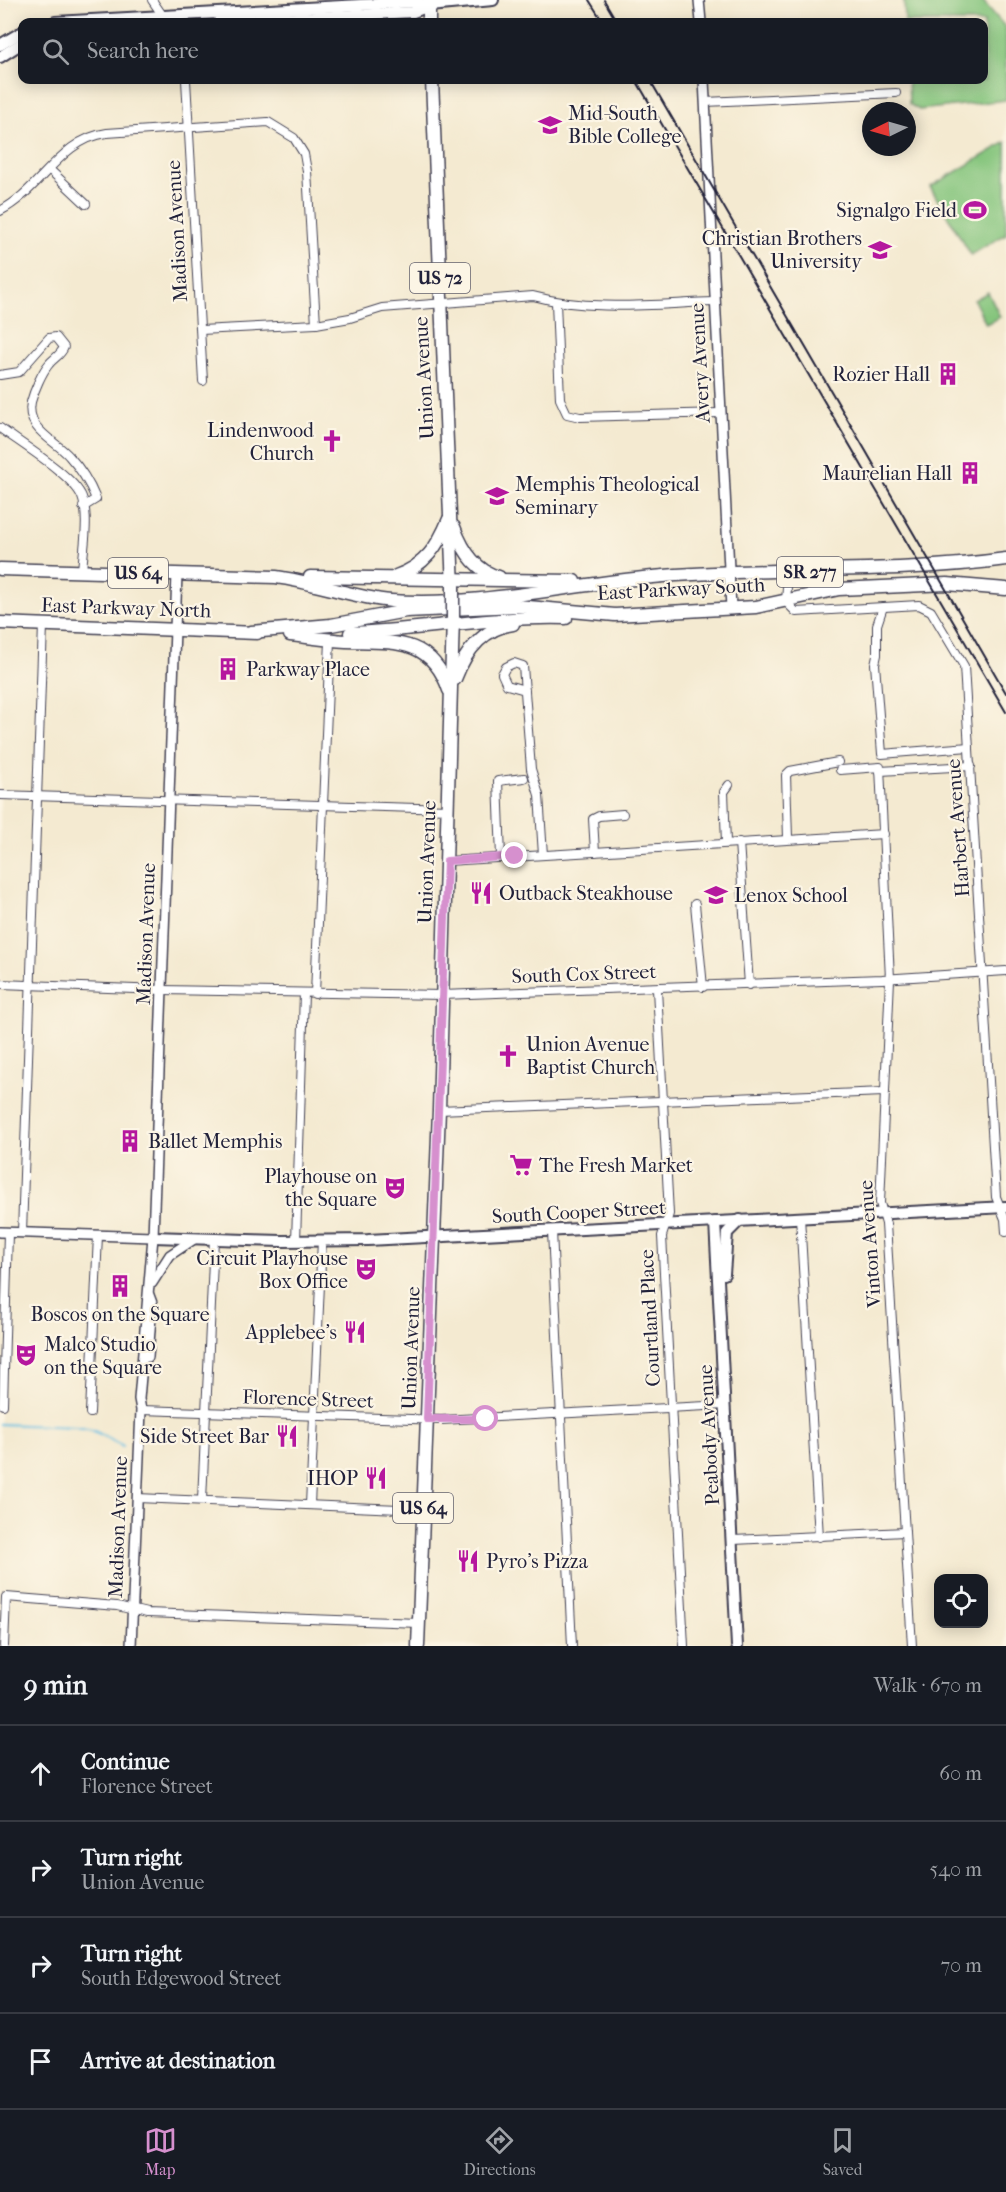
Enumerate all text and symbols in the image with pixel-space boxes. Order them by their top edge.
search box [18,18,988,84]
icon: search [39,35,72,68]
text: Search here [87,38,199,64]
place label: Mid-South Bible College [568,102,682,148]
north arrow [862,102,916,156]
school or university icon: Mid-South Bible College [537,112,563,138]
street label: Madison Avenue [162,159,192,303]
sports icon: Signalgo Field [962,197,988,223]
place label: Signalgo Field [836,199,958,222]
place label: Christian Brothers University [702,227,863,273]
school or university icon: Christian Brothers University [867,237,893,263]
road number: US 72 [410,263,470,293]
street label: Avery Avenue [685,302,715,425]
street label: Union Avenue [409,316,439,440]
building icon: Rozier Hall [935,361,961,387]
place label: Rozier Hall [832,363,930,386]
place label: Lindenwood Church [207,419,315,465]
church icon: Lindenwood Church [319,428,345,454]
building icon: Maurelian Hall [957,460,983,486]
place label: Maurelian Hall [822,462,952,485]
place label: Memphis Theological Seminary [515,473,700,519]
school or university icon: Memphis Theological Seminary [484,483,510,509]
road number: SR 277 [777,557,843,587]
road number: US 64 [108,558,168,588]
street label: East Parkway South [596,573,766,605]
street label: East Parkway North [40,594,212,622]
building icon: Parkway Place [215,656,241,682]
place label: Parkway Place [246,658,370,681]
street label: Harbert Avenue [942,758,974,898]
street label: Union Avenue [413,800,441,924]
route end [501,842,527,868]
street label: Madison Avenue [132,862,160,1005]
restaurant icon: Outback Steakhouse [468,880,494,906]
place label: Outback Steakhouse [499,882,673,905]
school or university icon: Lenox School [703,882,729,908]
place label: Lenox School [734,884,848,907]
street label: South Cox Street [511,960,657,988]
place label: Union Avenue Baptist Church [526,1033,656,1079]
church icon: Union Avenue Baptist Church [495,1043,521,1069]
building icon: Ballet Memphis [117,1128,143,1154]
place label: Ballet Memphis [148,1130,282,1153]
supermarket icon: The Fresh Market [508,1152,534,1178]
place label: The Fresh Market [539,1154,693,1177]
place label: Playhouse on the Square [264,1165,377,1211]
theatre icon: Playhouse on the Square [382,1175,408,1201]
street label: Vinton Avenue [854,1179,886,1310]
street label: South Cooper Street [491,1196,667,1228]
place label: Circuit Playhouse Box Office [196,1247,348,1293]
street label: Courtland Place [635,1249,665,1387]
theatre icon: Circuit Playhouse Box Office [353,1256,379,1282]
building icon: Boscos on the Square [107,1273,133,1299]
street label: Union Avenue [397,1286,425,1410]
place label: Boscos on the Square [30,1303,210,1326]
restaurant icon: Applebee's [342,1319,368,1345]
place label: Applebee's [244,1321,337,1344]
place label: Malco Studio on the Square [44,1333,162,1379]
theatre icon: Malco Studio on the Square [13,1342,39,1368]
street label: Peabody Avenue [694,1364,724,1506]
street label: Florence Street [242,1385,374,1413]
route start [472,1405,498,1431]
restaurant icon: Side Street Bar [274,1423,300,1449]
place label: Side Street Bar [140,1425,269,1448]
street label: Madison Avenue [104,1455,132,1598]
restaurant icon: IHOP [363,1465,389,1491]
place label: IHOP [307,1467,358,1490]
road number: US 64 [393,1493,453,1523]
restaurant icon: Pyro's Pizza [455,1548,481,1574]
place label: Pyro's Pizza [486,1550,589,1573]
map controls [934,1574,988,1628]
button: locate [934,1574,988,1628]
text: 9 min [24,1670,88,1701]
text: Walk · 670 m [874,1674,982,1697]
text: Continue [81,1749,170,1775]
icon: ahead [24,1757,57,1790]
text: 60 m [939,1762,982,1785]
text: Florence Street [81,1775,213,1798]
text: Turn right [81,1845,182,1871]
icon: right [24,1853,57,1886]
text: 540 m [930,1858,982,1881]
text: Union Avenue [81,1871,204,1894]
text: Turn right [81,1941,182,1967]
icon: right [24,1949,57,1982]
text: 70 m [940,1954,982,1977]
text: South Edgewood Street [81,1967,281,1990]
icon: arrive [24,2045,57,2078]
text: Arrive at destination [81,2048,275,2074]
tab: Map [144,2124,177,2179]
tab: Directions [464,2124,536,2179]
tab: Saved [823,2124,862,2179]

